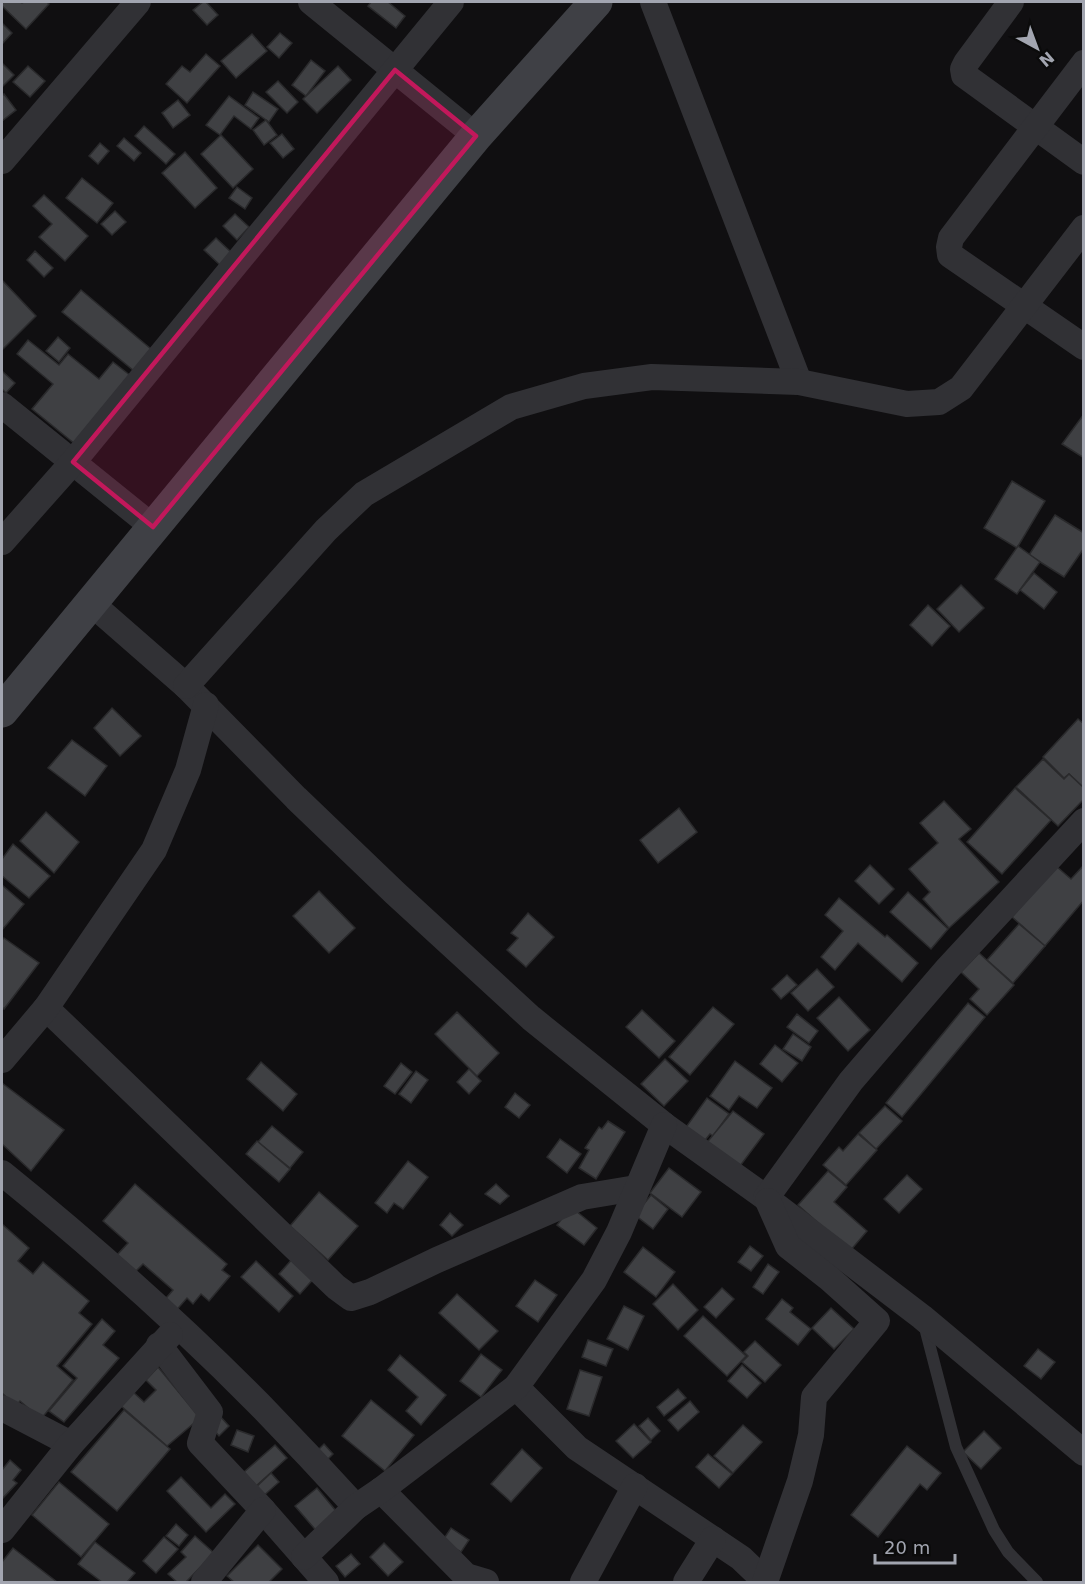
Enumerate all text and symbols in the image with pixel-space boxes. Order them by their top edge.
north arrow [1007,18,1067,78]
text: N [1035,47,1058,71]
scale bar [875,1527,954,1565]
text: 20 m [884,1537,930,1558]

